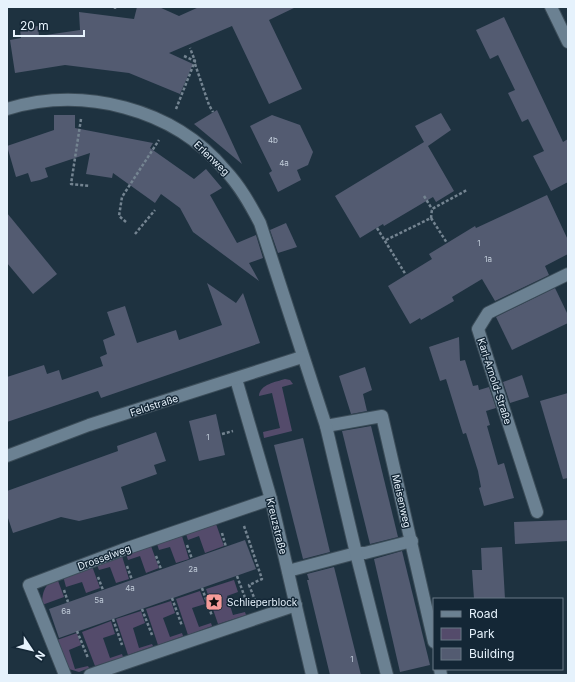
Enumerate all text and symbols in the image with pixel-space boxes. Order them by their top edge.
scale bar [14,12,84,38]
text: 20 m [20,18,49,33]
house number: 4b [268,135,278,145]
street label: Erlenweg [192,138,232,178]
house number: 4a [279,158,289,168]
house number: 1 [477,238,481,248]
house number: 1a [484,254,492,264]
street label: Karl-Arnold-Straße [475,336,515,426]
street label: Feldstraße [128,392,180,418]
house number: 1 [206,432,210,442]
street label: Meisenweg [390,473,414,529]
street label: Kreuzstraße [264,497,290,556]
street label: Drosselweg [76,542,132,572]
house number: 2a [188,564,198,574]
house number: 4a [125,583,135,593]
place icon: Schlieperblock [204,592,224,612]
house number: 5a [94,595,104,605]
place label: Schlieperblock [227,596,298,608]
legend [433,598,563,670]
house number: 6a [61,606,71,616]
text: Road [469,606,498,621]
text: Park [469,626,495,641]
north arrow [12,630,52,670]
text: Building [469,646,514,661]
text: N [32,648,48,663]
house number: 1 [350,654,354,664]

